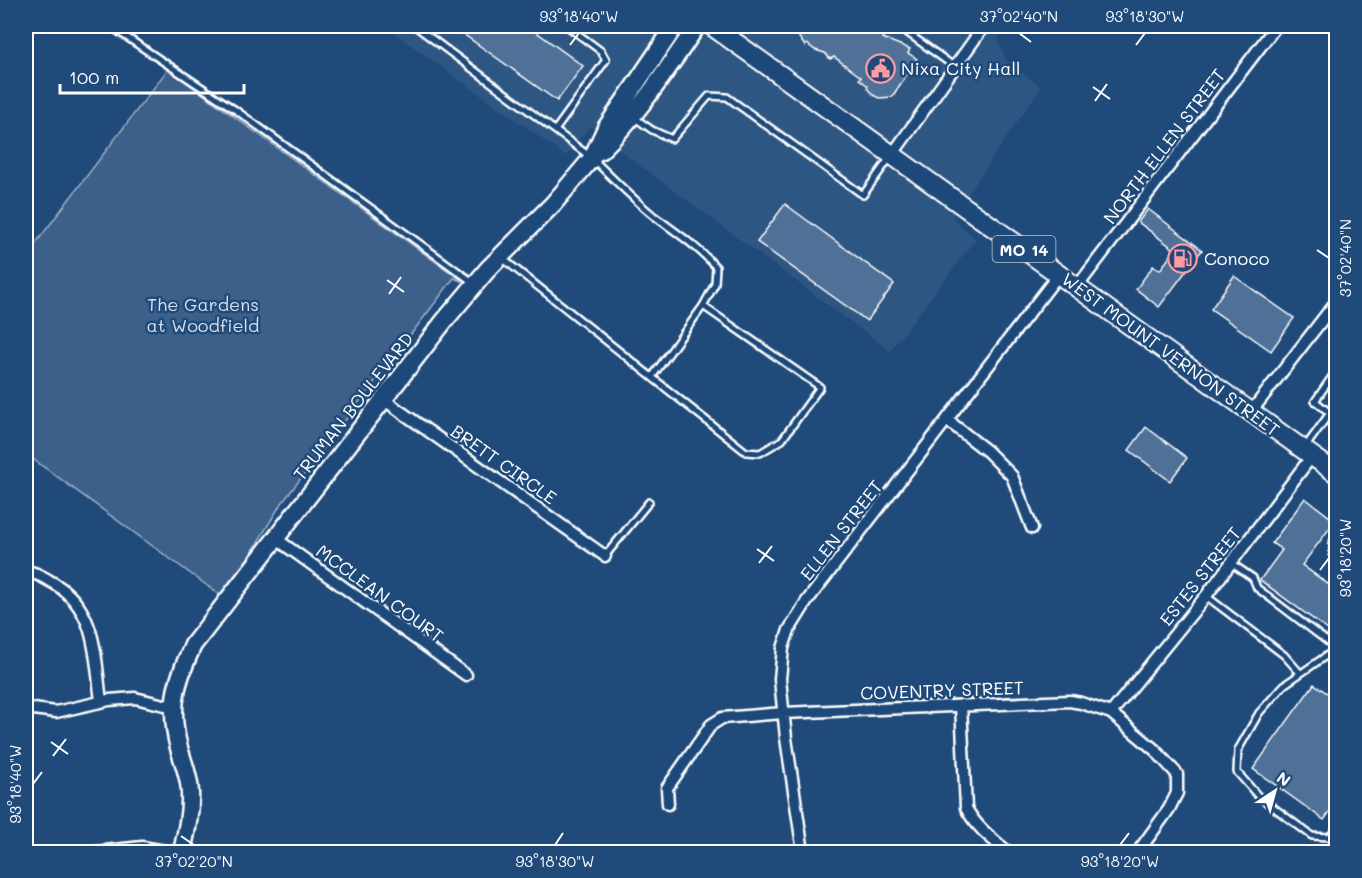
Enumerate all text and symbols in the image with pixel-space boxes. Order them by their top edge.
text: 93°18'40"W [539,6,619,26]
text: 37°02'40"N [980,6,1058,26]
text: 93°18'30"W [1105,6,1185,26]
public building icon: Nixa City Hall [864,52,896,84]
place label: Nixa City Hall [901,56,1020,80]
scale bar [60,57,244,95]
street label: NORTH ELLEN STREET [1098,63,1230,229]
text: 100 m [69,65,119,89]
text: 37°02'40"N [1335,219,1355,297]
road number: MO 14 [992,236,1056,262]
fuel station icon: Conoco [1167,242,1199,274]
place label: Conoco [1204,246,1270,270]
street label: WEST MOUNT VERNON STREET [1057,267,1285,441]
park label: The Gardens at Woodfield [146,292,260,337]
street label: TRUMAN BOULEVARD [288,327,418,485]
street label: BRETT CIRCLE [446,419,562,509]
street label: ELLEN STREET [794,475,888,585]
text: 93°18'20"W [1335,519,1355,597]
street label: ESTES STREET [1154,522,1246,630]
street label: MCCLEAN COURT [311,539,449,647]
street label: COVENTRY STREET [860,675,1024,705]
text: 93°18'40"W [5,744,25,824]
north arrow [1245,761,1305,821]
text: N [1273,766,1295,791]
text: 37°02'20"N [155,851,233,871]
text: 93°18'30"W [515,851,595,871]
text: 93°18'20"W [1081,851,1159,871]

